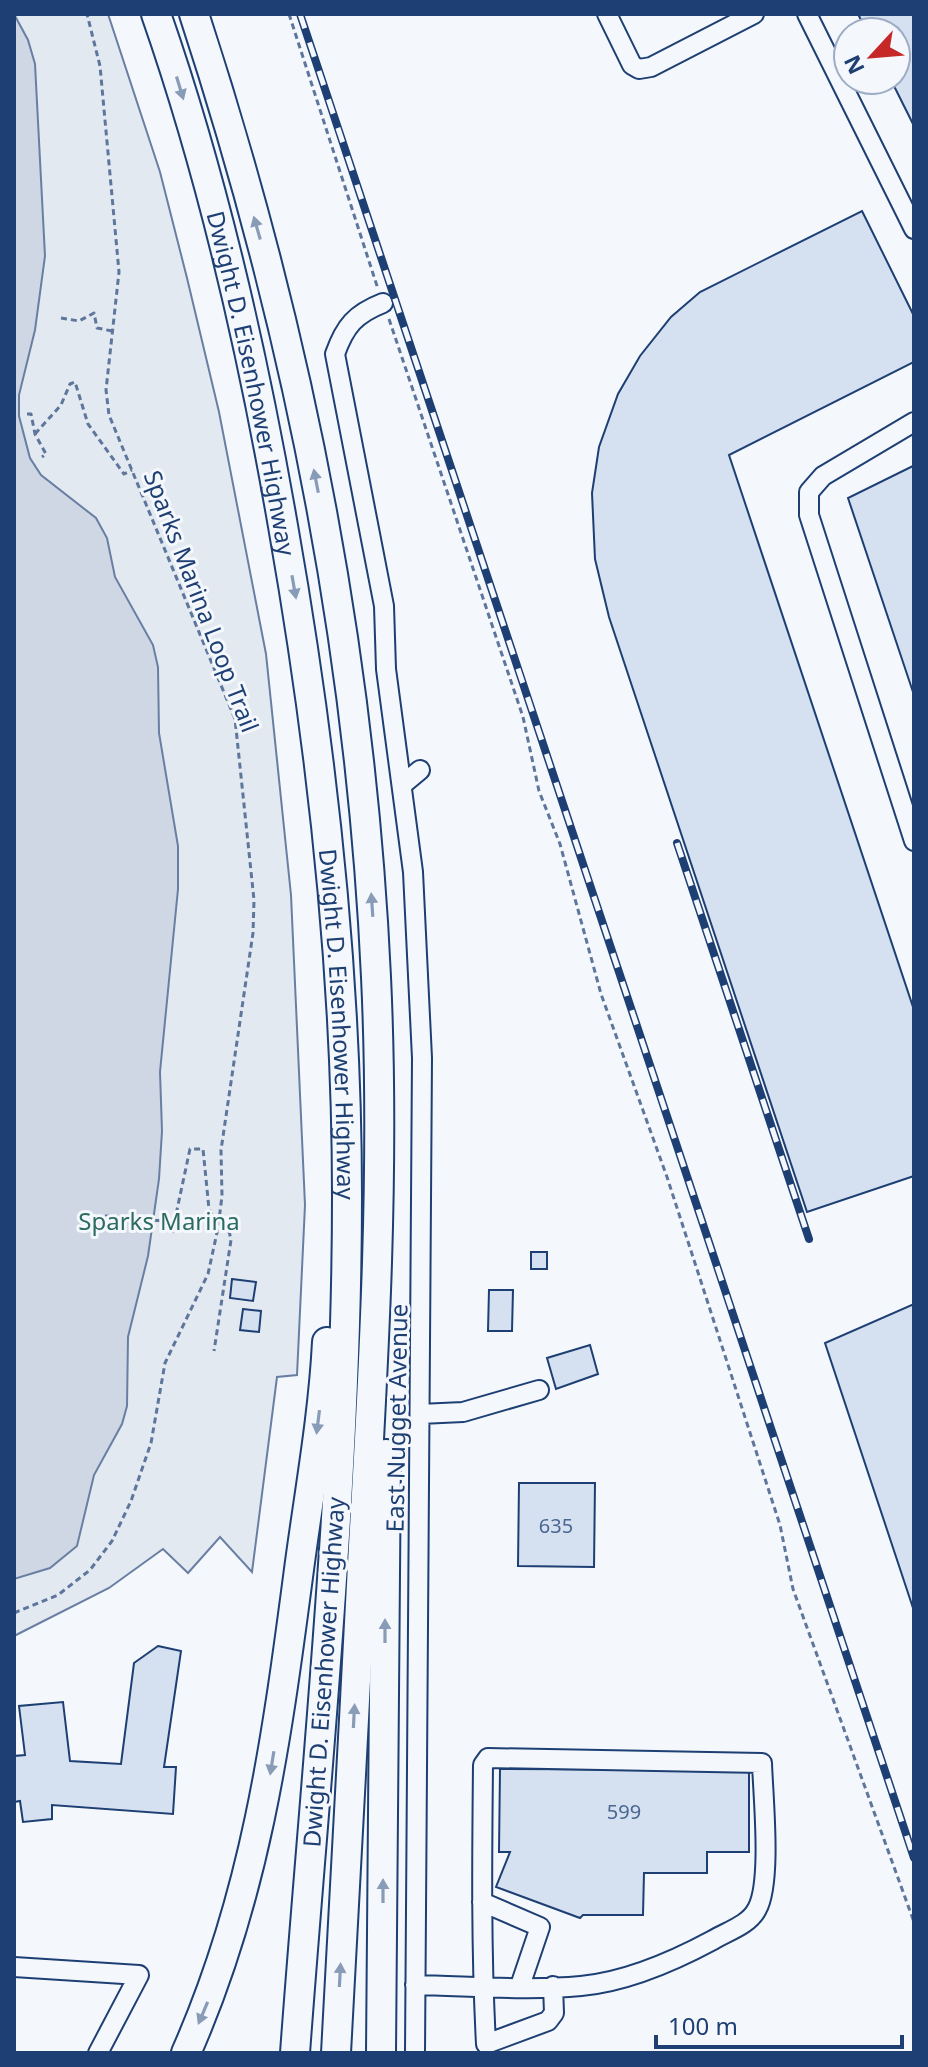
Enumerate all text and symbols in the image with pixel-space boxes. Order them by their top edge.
north arrow [832,16,912,96]
text: N [836,51,871,80]
one-way arrow [174,77,187,101]
street label: Dwight D. Eisenhower Highway [200,207,304,559]
one-way arrow [250,215,263,239]
street label: Sparks Marina Loop Trail [137,465,267,737]
one-way arrow [309,468,321,493]
one-way arrow [288,575,300,600]
street label: Dwight D. Eisenhower Highway [312,847,364,1201]
one-way arrow [365,892,378,917]
park label: Sparks Marina [78,1204,240,1237]
street label: East Nugget Avenue [378,1303,414,1533]
one-way arrow [311,1410,324,1435]
street label: Dwight D. Eisenhower Highway [294,1495,352,1848]
house number: 635 [539,1512,573,1539]
one-way arrow [379,1618,391,1643]
one-way arrow [348,1702,361,1728]
one-way arrow [266,1751,278,1776]
house number: 599 [607,1798,641,1825]
one-way arrow [376,1878,389,1903]
one-way arrow [334,1962,347,1987]
scale bar [656,1999,902,2049]
one-way arrow [197,2001,210,2025]
text: 100 m [668,2009,738,2042]

